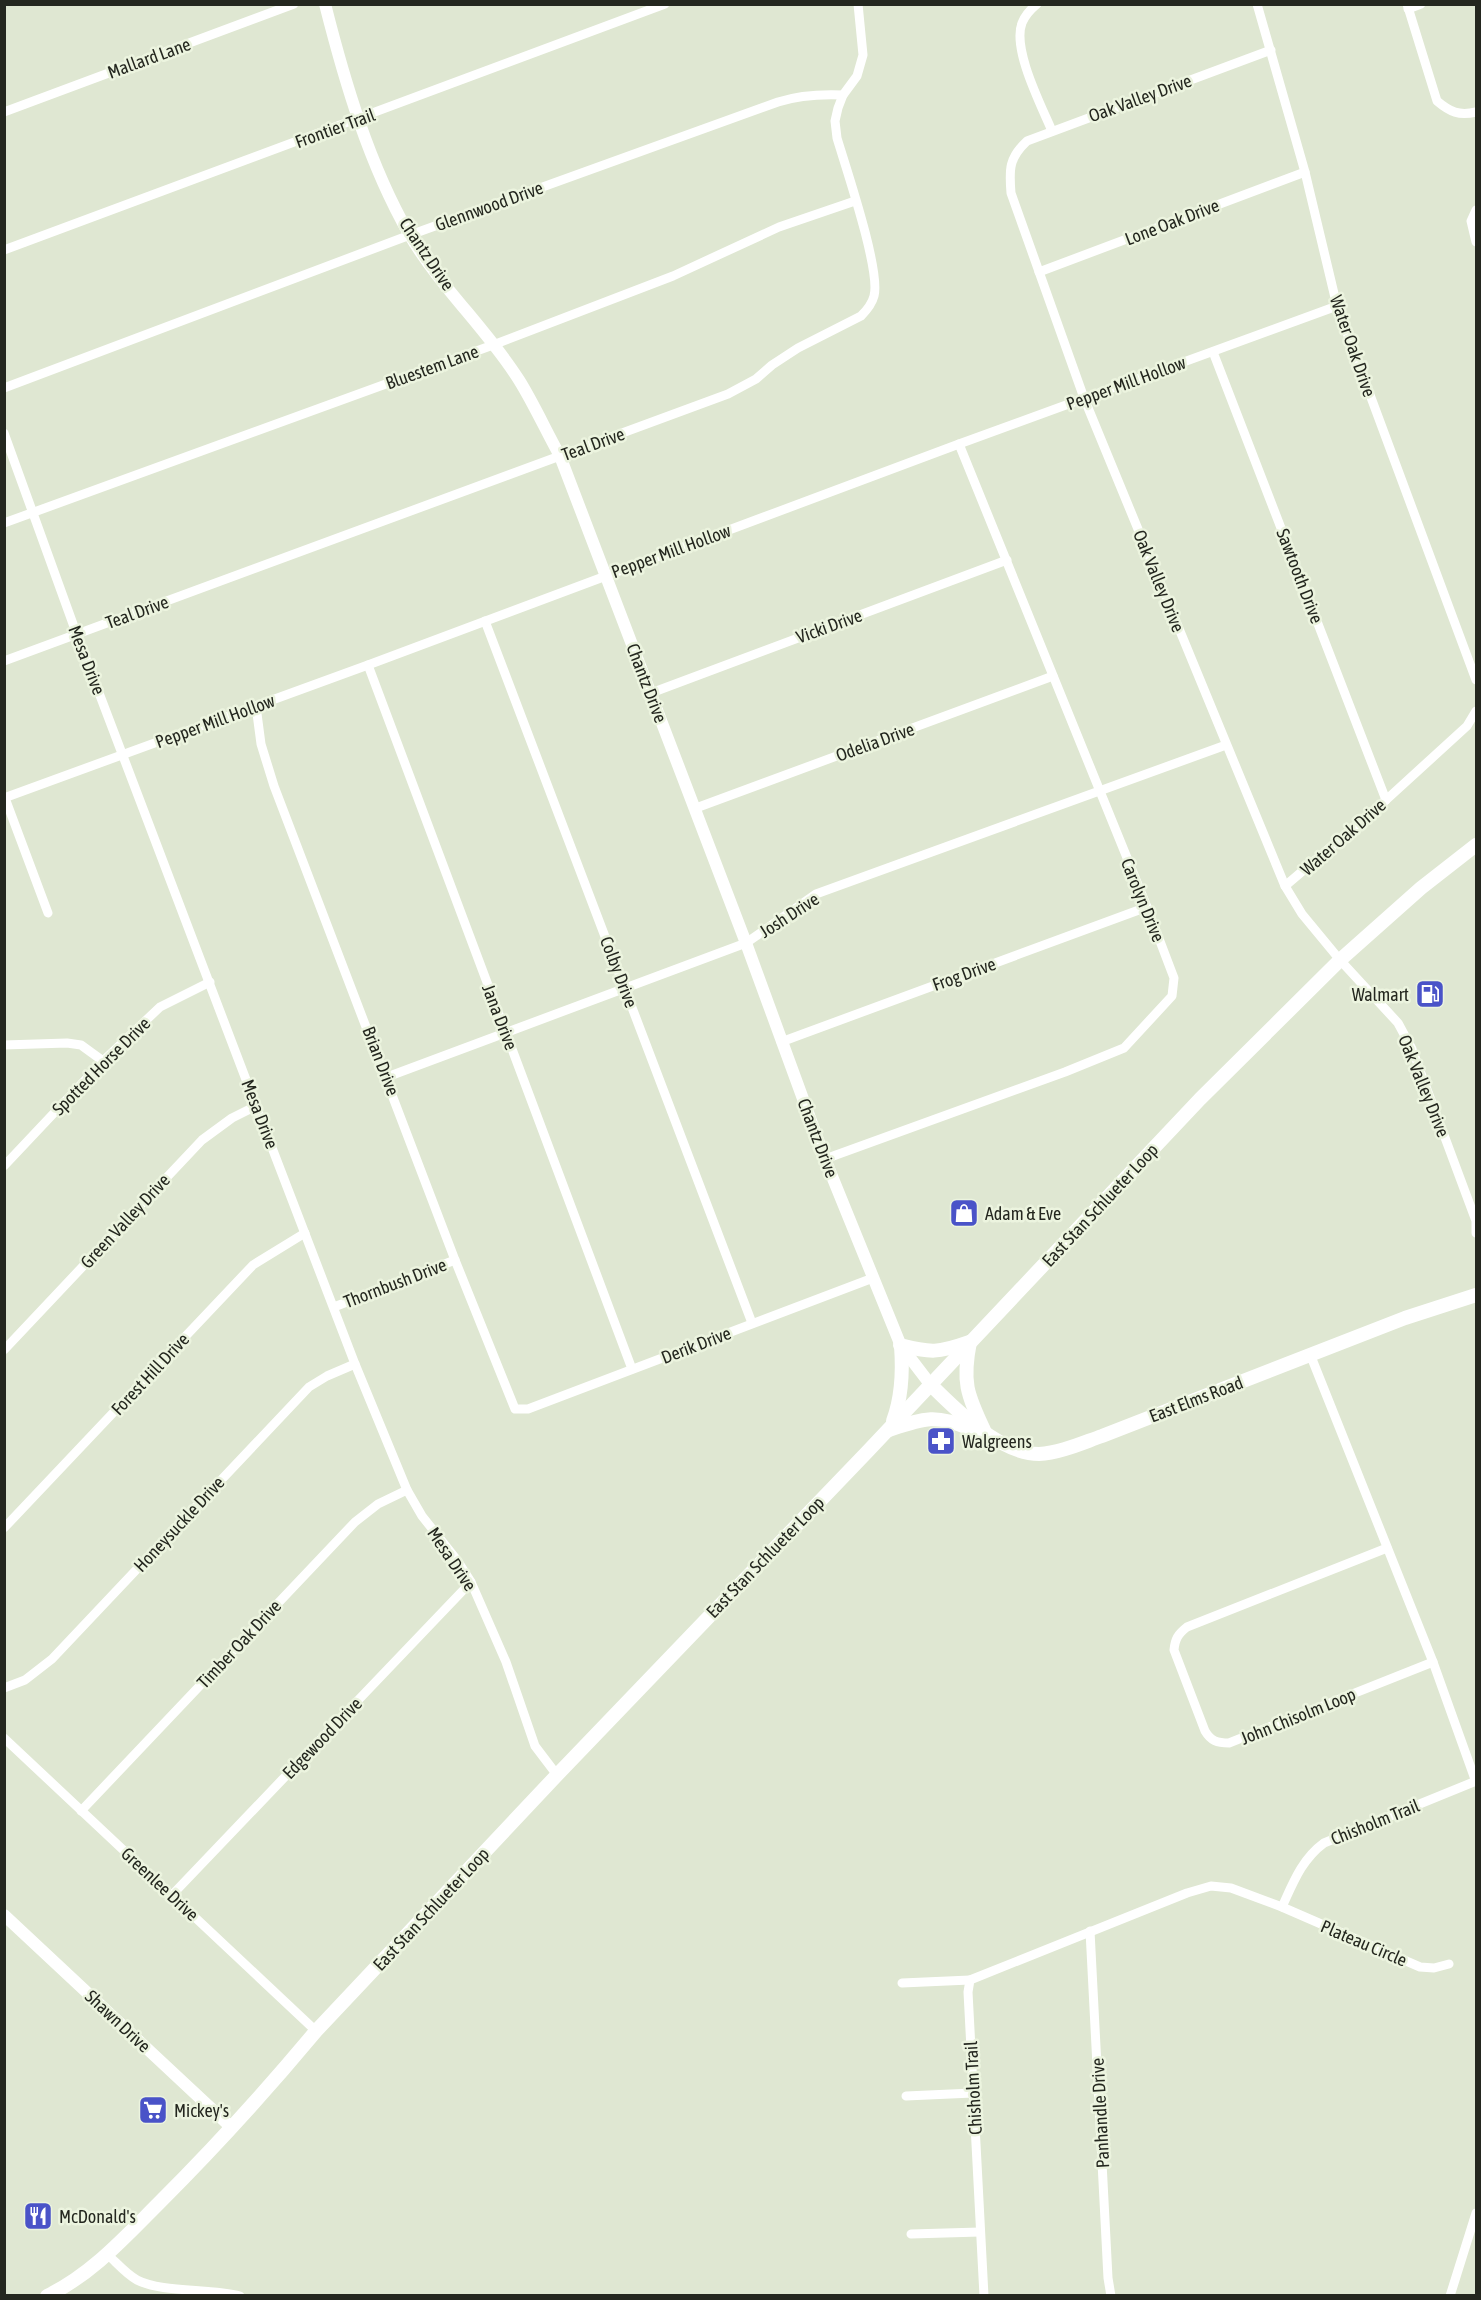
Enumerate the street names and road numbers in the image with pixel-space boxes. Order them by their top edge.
street label: Mallard Lane [105,33,193,83]
street label: Oak Valley Drive [1086,70,1194,126]
street label: Frontier Trail [292,104,378,152]
street label: Glennwood Drive [432,177,546,235]
street label: Lone Oak Drive [1122,194,1222,250]
street label: Chantz Drive [395,214,459,294]
street label: Water Oak Drive [1326,292,1380,400]
street label: Bluestem Lane [383,340,481,394]
street label: Pepper Mill Hollow [1064,352,1189,414]
street label: Teal Drive [559,423,627,465]
street label: Pepper Mill Hollow [609,520,734,582]
street label: Sawtooth Drive [1272,526,1328,626]
street label: Oak Valley Drive [1129,527,1189,635]
street label: Teal Drive [103,591,171,633]
street label: Vicki Drive [793,604,865,648]
street label: Mesa Drive [64,622,110,698]
street label: Chantz Drive [622,640,672,726]
street label: Pepper Mill Hollow [153,690,278,752]
street label: Odelia Drive [833,718,917,766]
street label: Water Oak Drive [1296,794,1390,880]
street label: Carolyn Drive [1117,855,1169,945]
street label: Josh Drive [755,888,823,942]
street label: Colby Drive [596,933,642,1011]
street label: Frog Drive [929,953,999,995]
street label: Jana Drive [478,981,522,1053]
street label: Spotted Horse Drive [48,1013,154,1119]
street label: Brian Drive [358,1023,404,1099]
street label: Oak Valley Drive [1394,1032,1454,1140]
street label: Mesa Drive [237,1076,283,1152]
street label: Chantz Drive [793,1095,843,1181]
street label: East Stan Schlueter Loop [1038,1139,1162,1271]
street label: Green Valley Drive [76,1170,174,1272]
street label: Thornbush Drive [341,1254,449,1312]
street label: Derik Drive [658,1322,734,1368]
street label: Forest Hill Drive [107,1329,193,1419]
street label: East Elms Road [1146,1372,1246,1426]
street label: Honeysuckle Drive [129,1472,229,1576]
street label: East Stan Schlueter Loop [702,1492,828,1622]
street label: Mesa Drive [423,1523,481,1595]
street label: Timber Oak Drive [193,1595,285,1693]
street label: John Chisolm Loop [1237,1683,1359,1749]
street label: Edgewood Drive [278,1693,366,1783]
street label: Chisholm Trail [1328,1795,1423,1849]
street label: Greenlee Drive [117,1843,203,1925]
street label: East Stan Schlueter Loop [369,1843,493,1975]
street label: Plateau Circle [1318,1915,1410,1971]
street label: Shawn Drive [81,1986,155,2056]
street label: Chisholm Trail [960,2040,986,2135]
street label: Panhandle Drive [1087,2057,1113,2169]

